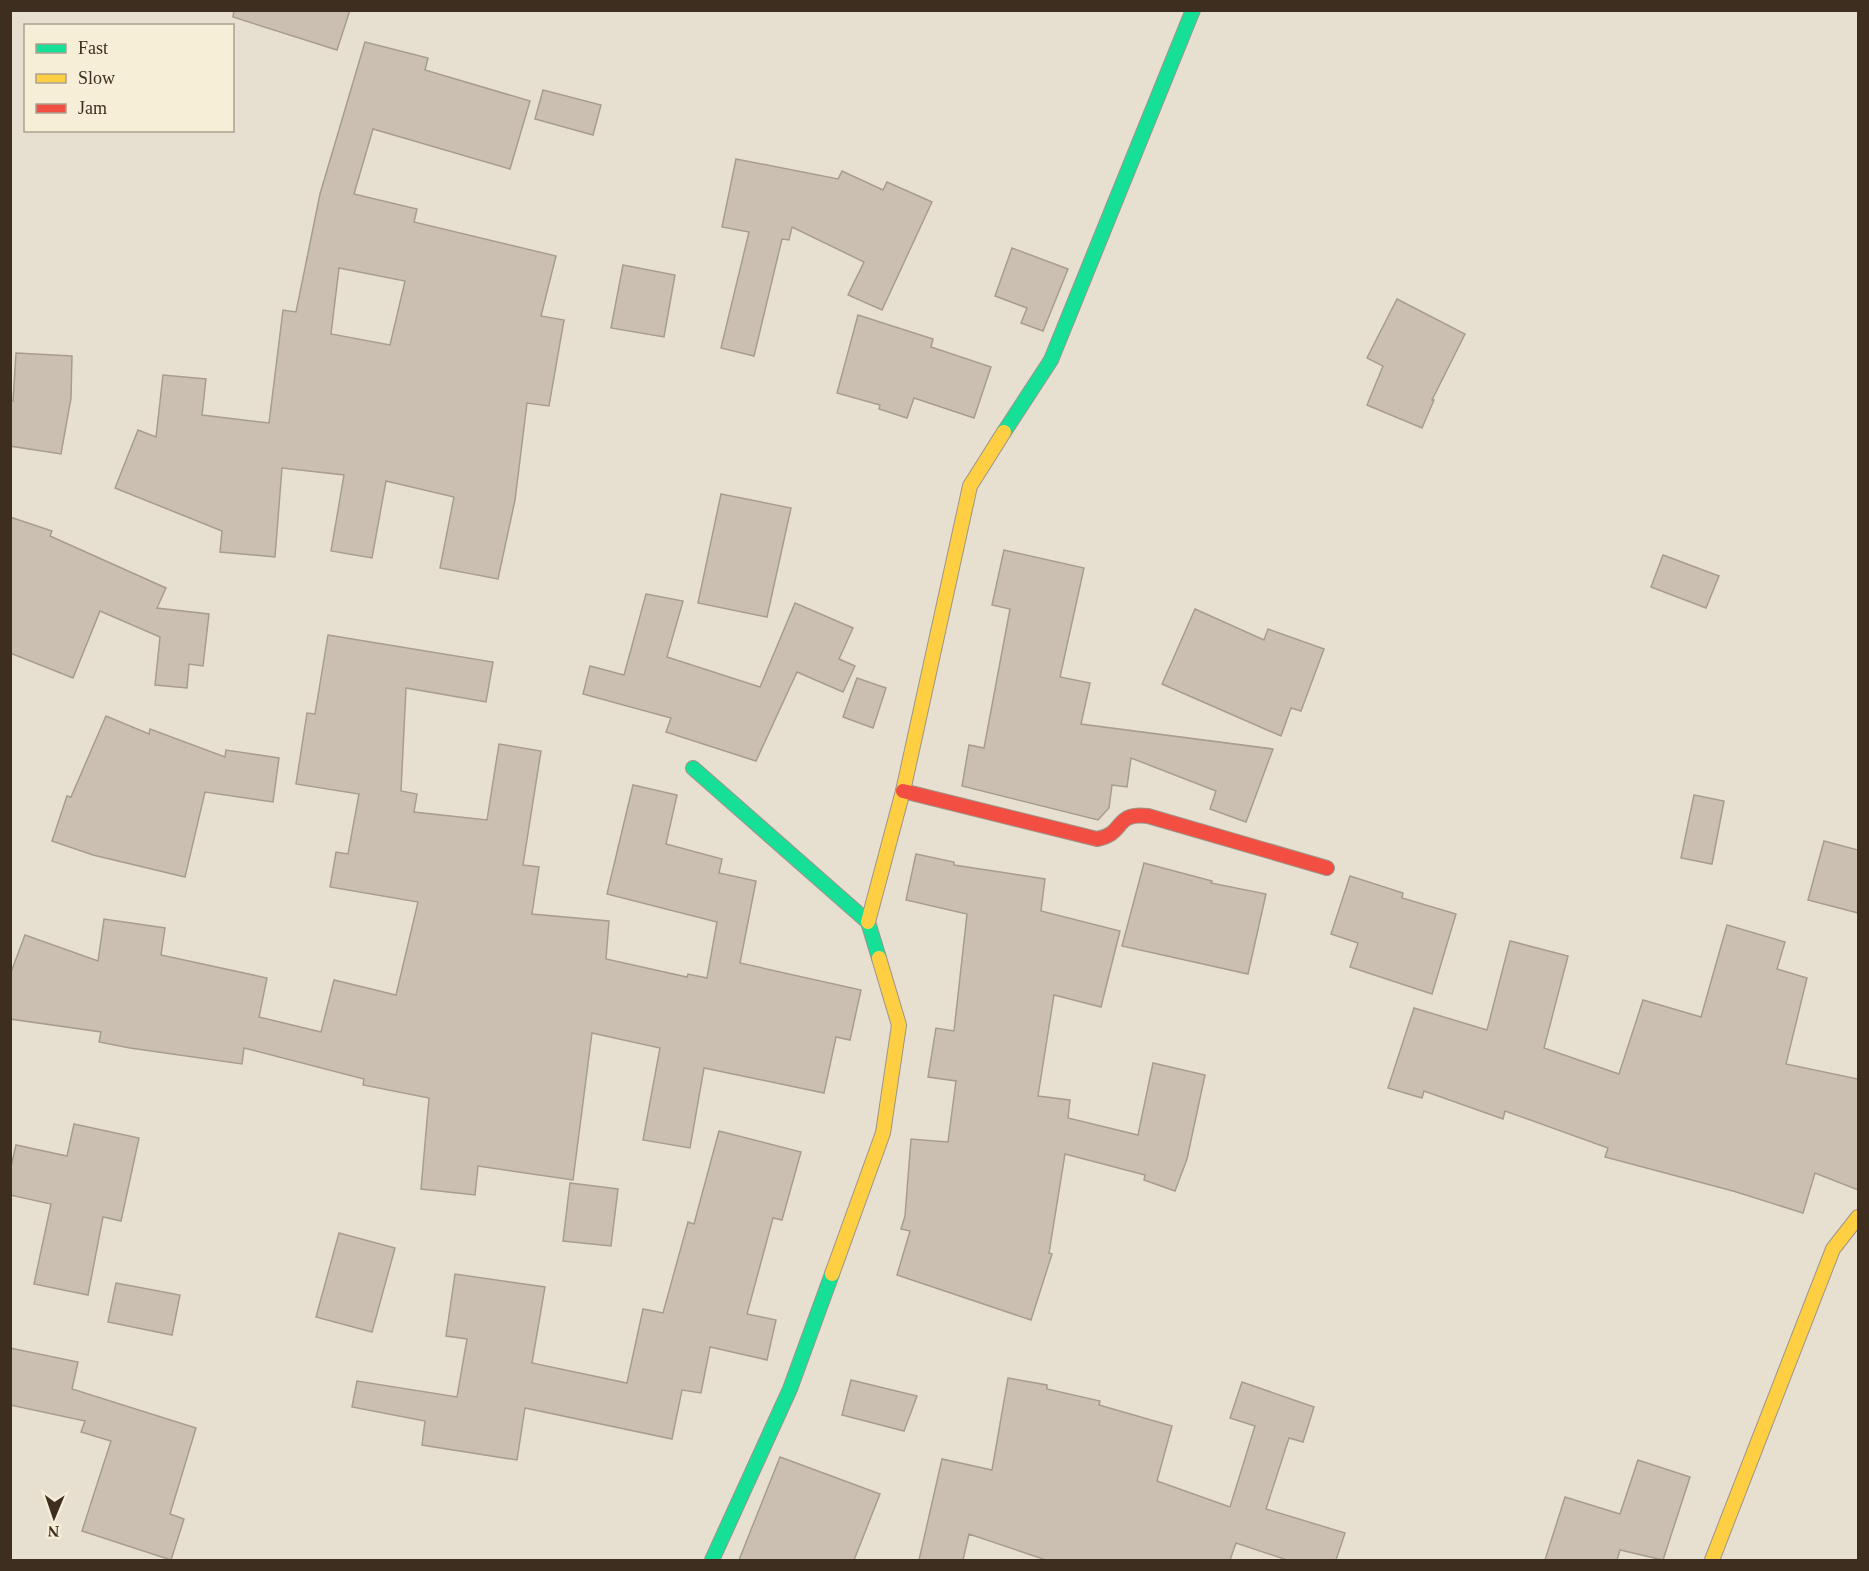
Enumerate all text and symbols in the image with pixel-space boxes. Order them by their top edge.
legend [24,24,234,132]
text: Fast [78,38,108,58]
text: Slow [78,68,115,88]
text: Jam [78,98,107,118]
north arrow [24,1487,84,1547]
text: N [47,1523,60,1540]

